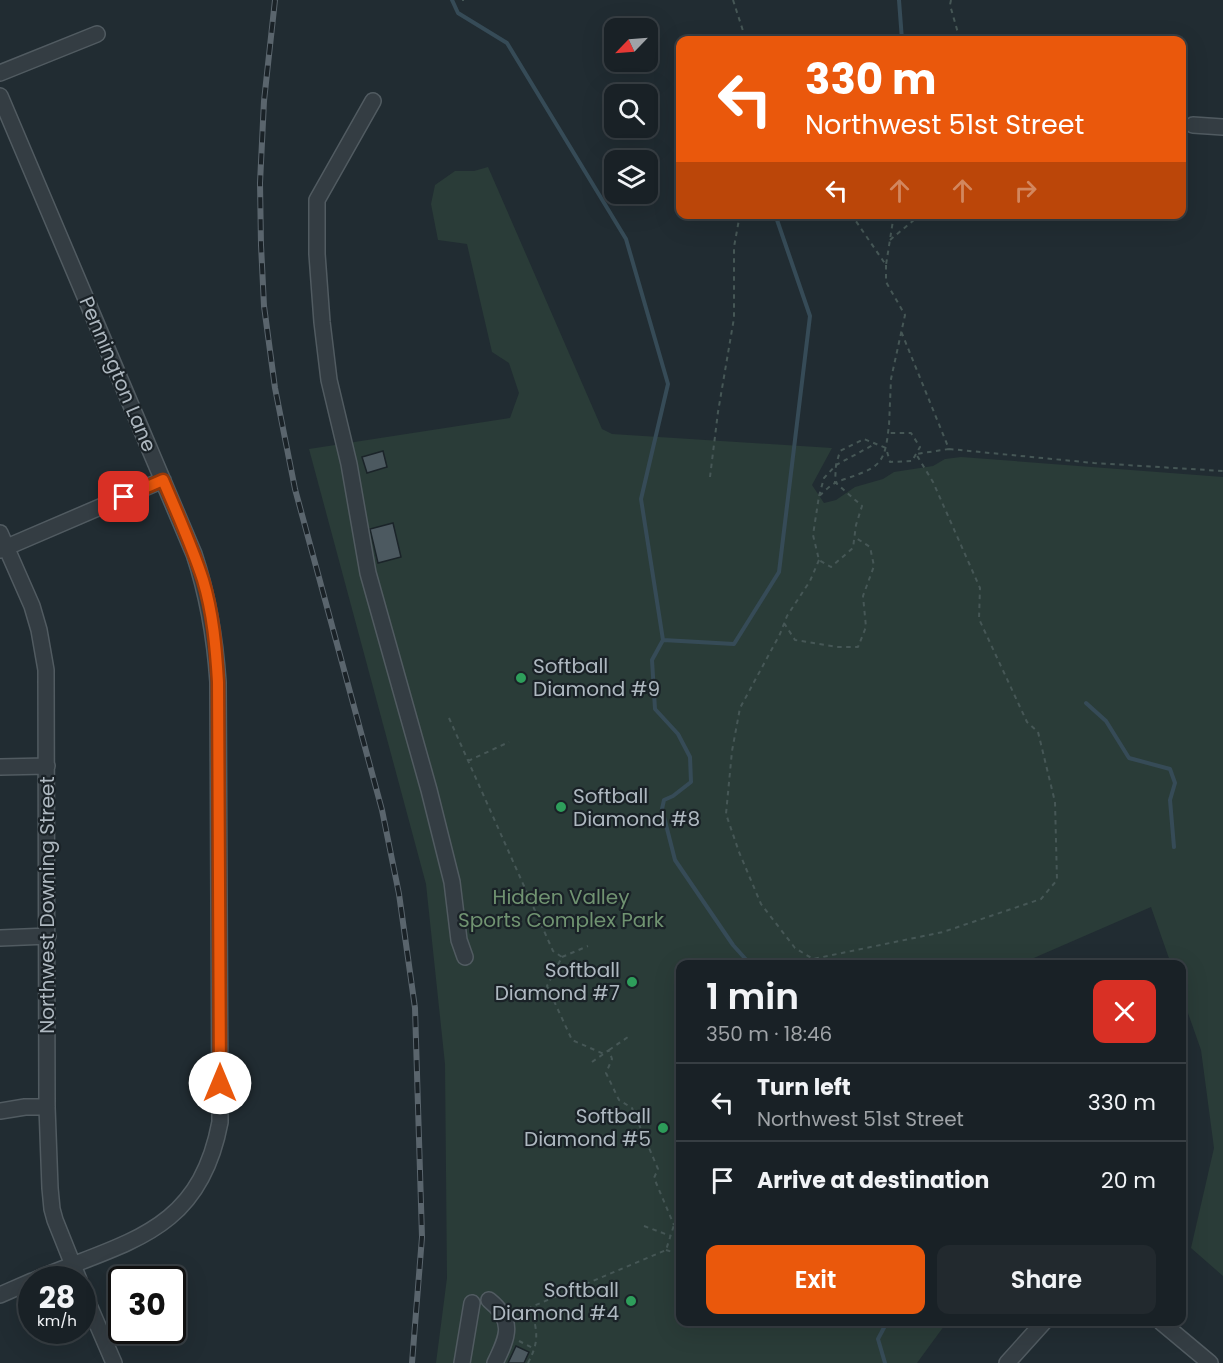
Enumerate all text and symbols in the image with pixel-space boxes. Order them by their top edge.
north arrow [604,18,658,72]
map controls [604,18,658,204]
text: 330 m [805,50,937,109]
icon: left [706,60,784,138]
button: search [604,84,658,138]
text: Northwest 51st Street [805,106,1084,143]
button: layers [604,150,658,204]
icon: left [820,174,853,207]
icon: ahead [883,174,916,207]
icon: ahead [946,174,979,207]
icon: right [1009,174,1042,207]
street label: Pennington Lane [73,292,163,456]
pin [98,471,149,522]
icon: arrive [107,480,140,513]
place label: Softball Diamond #9 [533,652,660,703]
marker: Softball Diamond #9 [514,671,528,685]
street label: Northwest Downing Street [33,776,61,1034]
place label: Softball Diamond #8 [573,782,700,833]
marker: Softball Diamond #8 [554,800,568,814]
park label: Hidden Valley Sports Complex Park [458,883,665,934]
place label: Softball Diamond #7 [495,956,620,1007]
text: 1 min [706,971,799,1022]
marker: Softball Diamond #7 [625,975,639,989]
button: close [1093,980,1156,1043]
text: 350 m · 18:46 [706,1020,832,1048]
position arrow [188,1051,252,1115]
text: Turn left [757,1072,851,1103]
icon: left [706,1086,739,1119]
text: 330 m [1088,1087,1156,1118]
place label: Softball Diamond #5 [524,1102,651,1153]
text: Northwest 51st Street [757,1105,964,1133]
marker: Softball Diamond #5 [656,1121,670,1135]
icon: arrive [706,1164,739,1197]
text: Arrive at destination [757,1165,989,1196]
text: 20 m [1101,1165,1156,1196]
button: Exit [706,1245,925,1314]
button: Share [937,1245,1156,1314]
speed limit sign: 30 [108,1266,186,1344]
text: 28 [39,1276,75,1319]
place label: Softball Diamond #4 [492,1276,619,1327]
marker: Softball Diamond #4 [624,1294,638,1308]
text: km/h [37,1310,77,1331]

